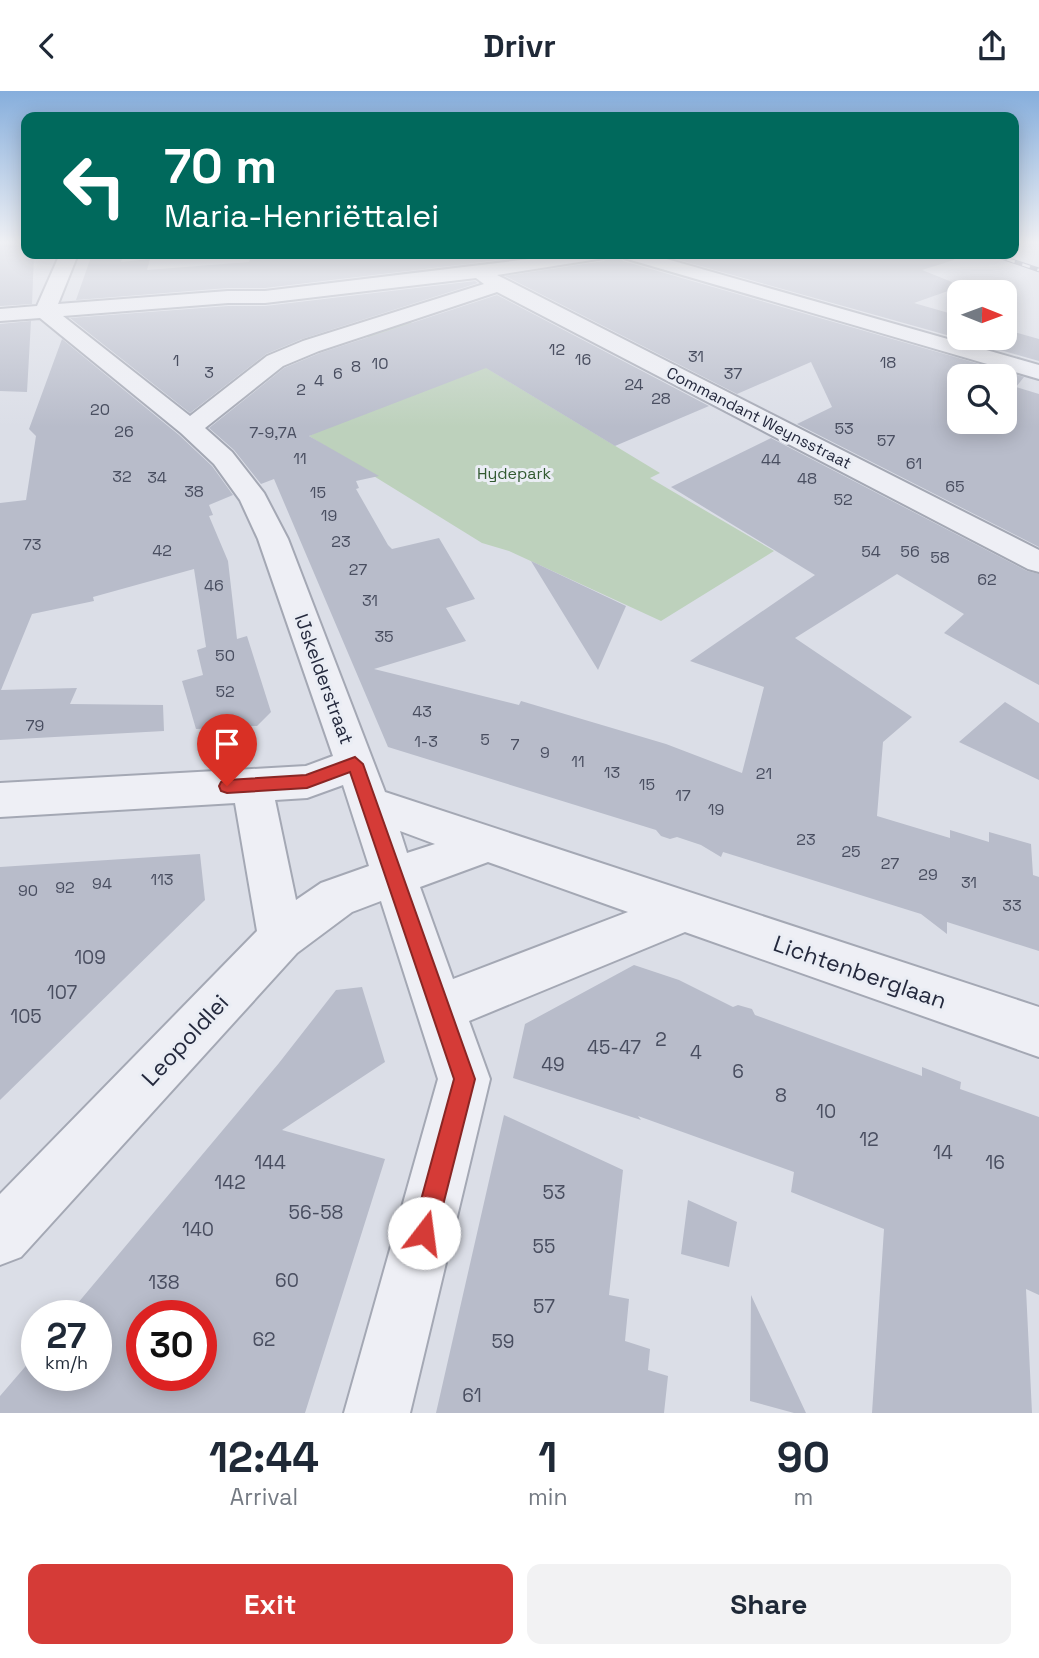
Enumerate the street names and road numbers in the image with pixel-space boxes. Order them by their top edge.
street label: Commandant Weynsstraat [663,362,855,474]
street label: IJskelderstraat [289,610,359,748]
street label: Lichtenberglaan [769,928,951,1016]
street label: Leopoldlei [135,988,235,1092]

